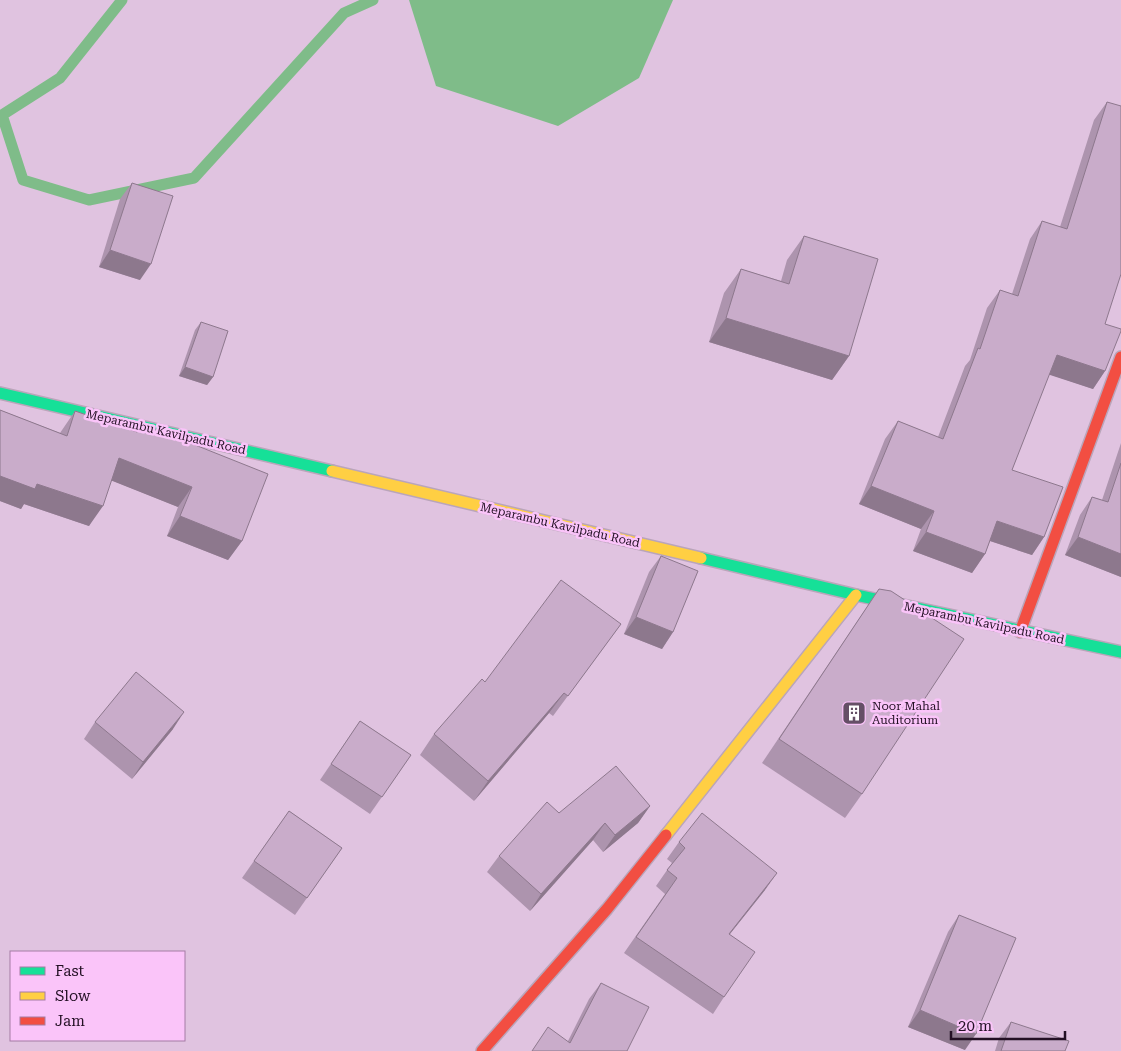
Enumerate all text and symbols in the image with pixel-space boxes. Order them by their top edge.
street label: Meparambu Kavilpadu Road [85,407,248,457]
street label: Meparambu Kavilpadu Road [479,500,642,550]
street label: Meparambu Kavilpadu Road [903,599,1066,647]
place label: Noor Mahal Auditorium [872,699,940,727]
building icon: Noor Mahal Auditorium [841,700,867,726]
legend [10,951,185,1041]
text: Fast [55,962,85,980]
text: Slow [55,987,91,1005]
scale bar [951,1008,1065,1040]
text: Jam [55,1012,85,1030]
text: 20 m [958,1017,993,1035]

